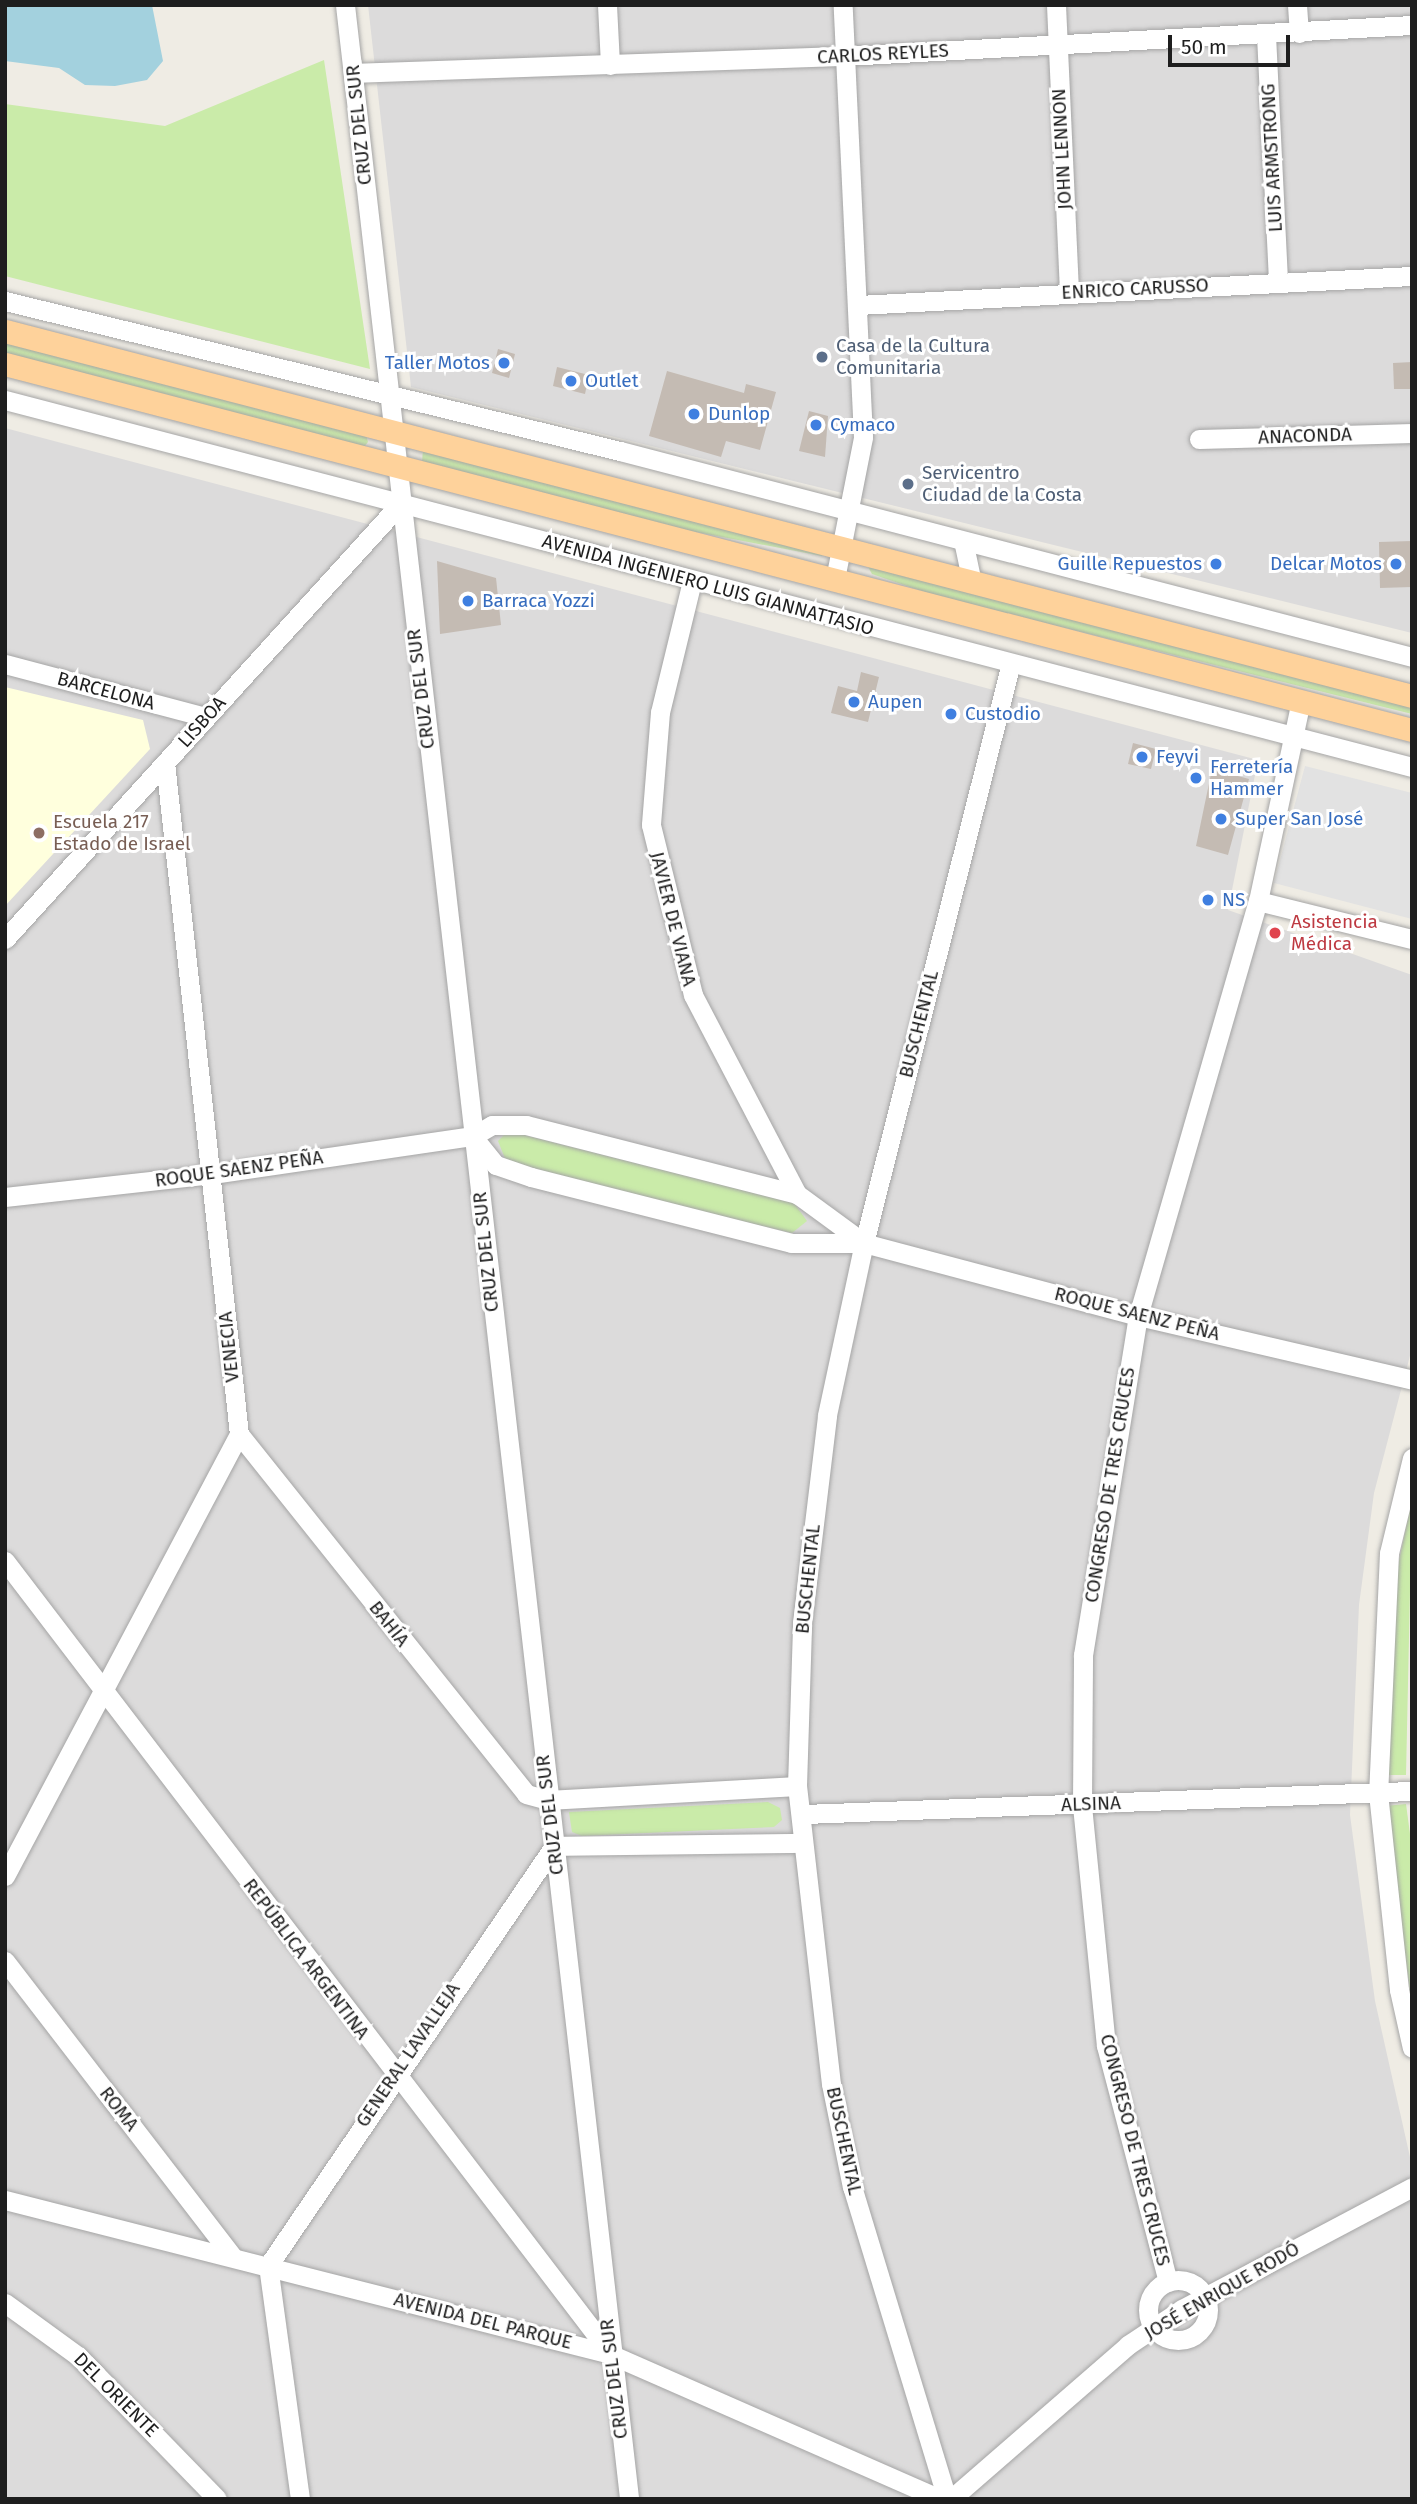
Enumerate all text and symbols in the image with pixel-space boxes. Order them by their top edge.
scale bar [1172,21,1294,65]
text: 50 m [1181,34,1227,60]
street label: CARLOS REYLES [817,39,949,69]
street label: CRUZ DEL SUR [341,64,377,186]
street label: LUIS ARMSTRONG [1257,83,1287,233]
street label: JOHN LENNON [1047,88,1077,210]
street label: ENRICO CARUSSO [1061,274,1209,304]
place label: Casa de la Cultura Comunitaria [836,335,990,379]
marker: Casa de la Cultura Comunitaria [814,349,830,365]
place label: Taller Motos [385,352,490,374]
marker: Taller Motos [496,355,512,371]
place label: Outlet [585,370,639,392]
marker: Outlet [563,373,579,389]
place label: Dunlop [708,403,770,425]
marker: Dunlop [686,406,702,422]
place label: Cymaco [830,414,895,436]
marker: Cymaco [808,417,824,433]
street label: ANACONDA [1258,423,1352,449]
place label: Servicentro Ciudad de la Costa [922,462,1082,506]
marker: Servicentro Ciudad de la Costa [900,476,916,492]
street label: AVENIDA INGENIERO LUIS GIANNATTASIO [540,530,876,640]
place label: Guille Repuestos [1057,553,1202,575]
place label: Delcar Motos [1270,553,1382,575]
marker: Guille Repuestos [1208,556,1224,572]
marker: Delcar Motos [1388,556,1404,572]
place label: Barraca Yozzi [482,590,595,612]
marker: Barraca Yozzi [460,593,476,609]
street label: CRUZ DEL SUR [402,628,440,750]
street label: BARCELONA [55,667,157,715]
place label: Aupen [868,691,923,713]
street label: LISBOA [173,692,231,752]
marker: Aupen [846,694,862,710]
place label: Custodio [965,703,1041,725]
marker: Custodio [943,706,959,722]
place label: Feyvi [1156,746,1199,768]
marker: Feyvi [1134,749,1150,765]
place label: Ferretería Hammer [1210,756,1293,800]
marker: Ferretería Hammer [1188,770,1204,786]
place label: Super San José [1235,808,1363,830]
place label: Escuela 217 Estado de Israel [53,811,191,855]
marker: Super San José [1213,811,1229,827]
marker: Escuela 217 Estado de Israel [31,825,47,841]
street label: JAVIER DE VIANA [645,849,701,989]
place label: NS [1222,889,1245,911]
marker: NS [1200,892,1216,908]
place label: Asistencia Médica [1291,911,1378,955]
marker: Asistencia Médica [1265,923,1285,943]
street label: BUSCHENTAL [895,968,943,1080]
street label: ROQUE SAENZ PEÑA [153,1146,325,1192]
street label: CRUZ DEL SUR [468,1191,504,1313]
street label: ROQUE SAENZ PEÑA [1052,1282,1222,1346]
street label: VENECIA [214,1311,244,1383]
street label: CONGRESO DE TRES CRUCES [1080,1366,1140,1604]
street label: BUSCHENTAL [791,1523,825,1635]
street label: BAHÍA [364,1597,414,1651]
street label: CRUZ DEL SUR [531,1754,569,1876]
street label: ALSINA [1061,1792,1121,1816]
street label: REPÚBLICA ARGENTINA [238,1874,374,2044]
street label: GENERAL LAVALLEJA [351,1979,465,2131]
street label: CONGRESO DE TRES CRUCES [1095,2032,1175,2268]
street label: ROMA [95,2082,143,2136]
street label: BUSCHENTAL [821,2085,867,2197]
street label: JOSÉ ENRIQUE RODÓ [1140,2237,1304,2345]
street label: AVENIDA DEL PARQUE [392,2288,574,2354]
street label: CRUZ DEL SUR [595,2318,633,2440]
street label: DEL ORIENTE [69,2348,163,2442]

